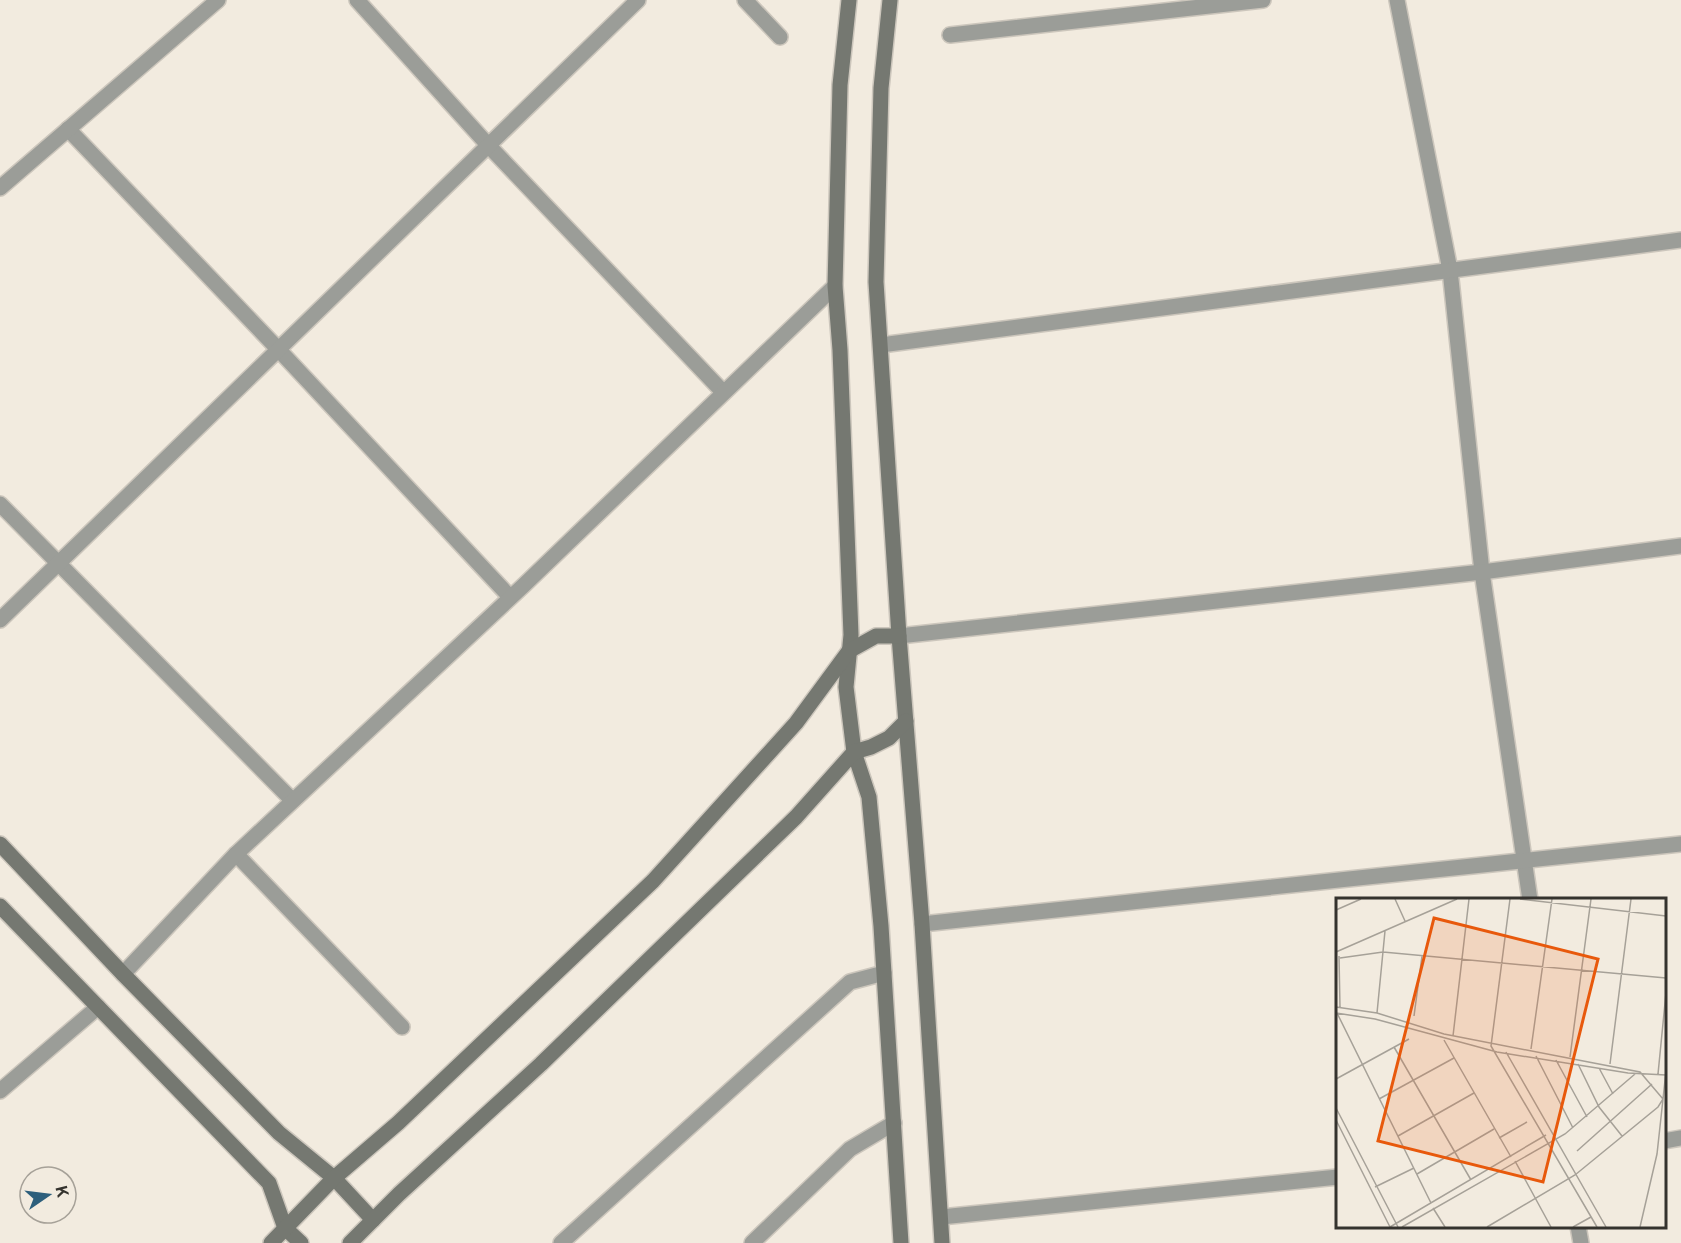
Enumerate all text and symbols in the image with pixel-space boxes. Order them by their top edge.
inset map [1336,898,1666,1228]
north arrow [18,1165,78,1225]
text: K [51,1184,73,1200]

